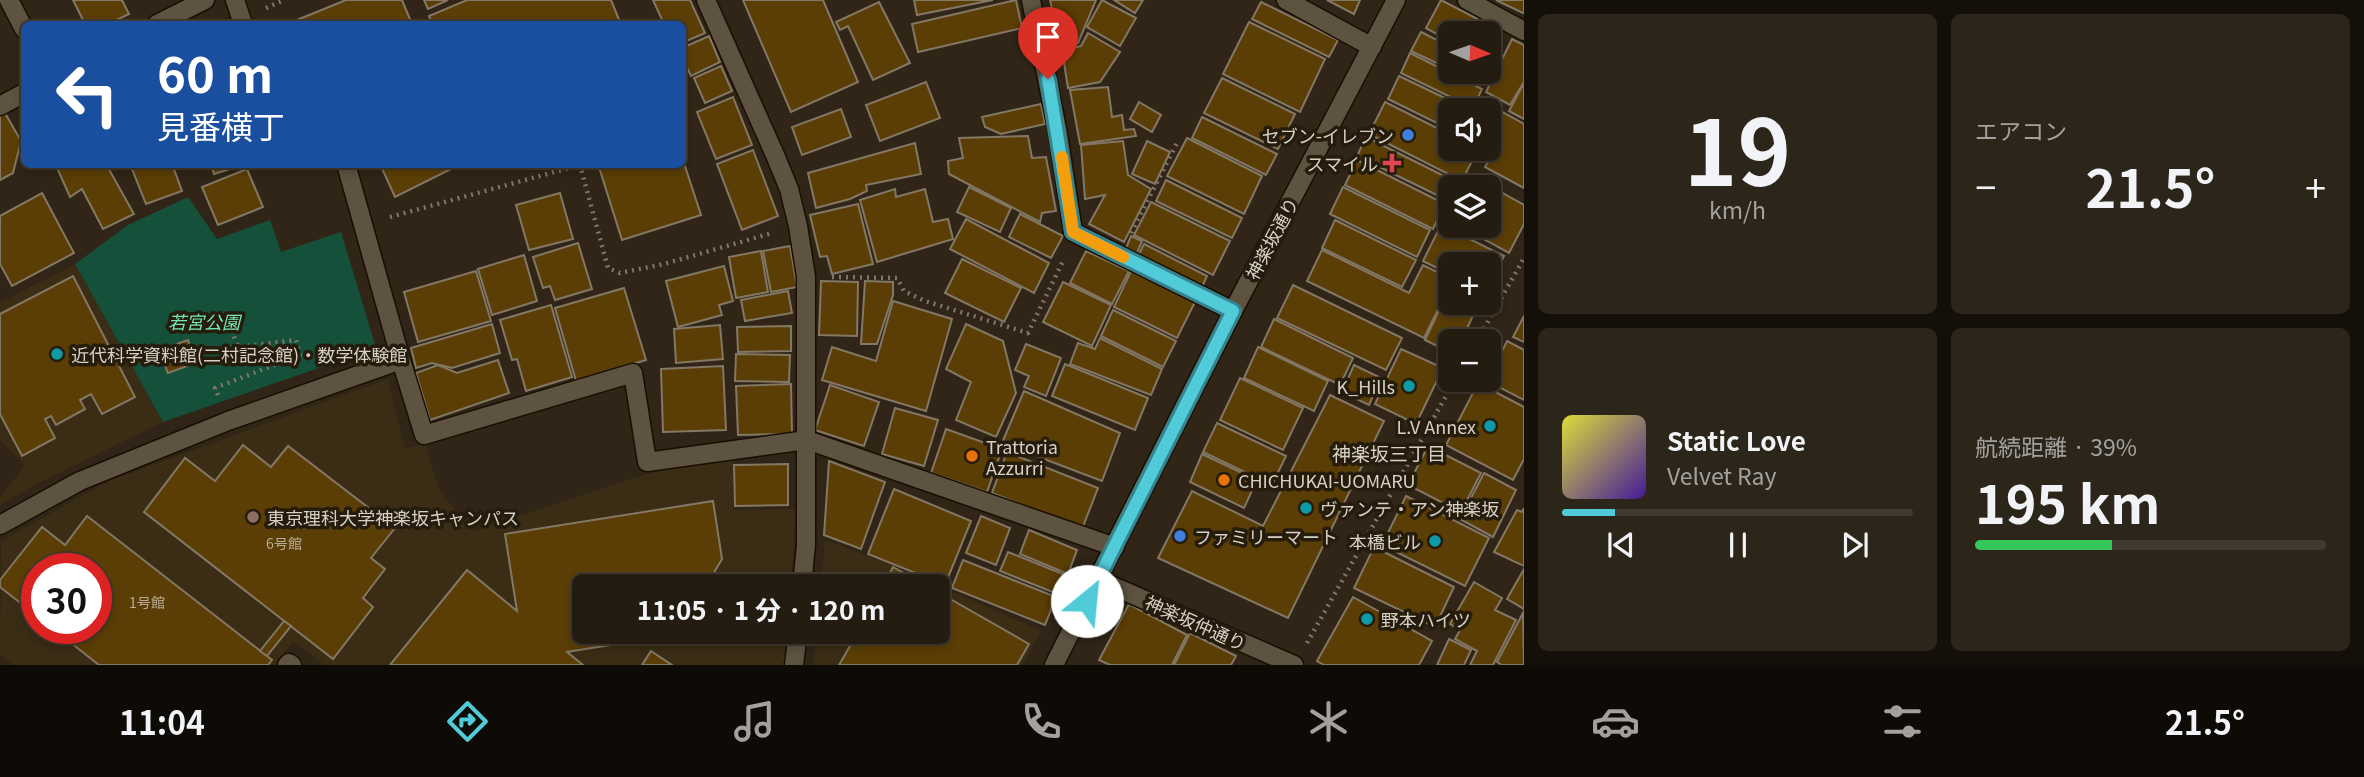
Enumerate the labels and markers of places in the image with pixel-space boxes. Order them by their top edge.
pin [1018,7,1078,79]
place label: セブン-イレブン [1262,122,1394,148]
marker: セブン-イレブン [1400,127,1416,143]
place label: スマイル [1307,150,1378,176]
marker: スマイル [1384,155,1400,171]
place label: 近代科学資料館(二村記念館)・数学体験館 [71,341,407,367]
marker: 近代科学資料館(二村記念館)・数学体験館 [49,346,65,362]
place label: K_Hills [1337,373,1395,399]
marker: K_Hills [1401,378,1417,394]
place label: L.V Annex [1397,413,1476,439]
marker: L.V Annex [1482,418,1498,434]
place label: Trattoria Azzurri [986,433,1058,480]
marker: Trattoria Azzurri [964,448,980,464]
place label: CHICHUKAI-UOMARU [1238,467,1416,493]
marker: CHICHUKAI-UOMARU [1216,472,1232,488]
place label: ヴァンテ・アン神楽坂 [1320,495,1499,521]
marker: ヴァンテ・アン神楽坂 [1298,500,1314,516]
place label: 東京理科大学神楽坂キャンパス [267,504,519,530]
marker: 東京理科大学神楽坂キャンパス [245,509,261,525]
place label: ファミリーマート [1194,523,1338,549]
marker: ファミリーマート [1172,528,1188,544]
place label: 本橋ビル [1349,528,1421,554]
marker: 本橋ビル [1427,533,1443,549]
place label: 野本ハイツ [1381,606,1471,632]
marker: 野本ハイツ [1359,611,1375,627]

